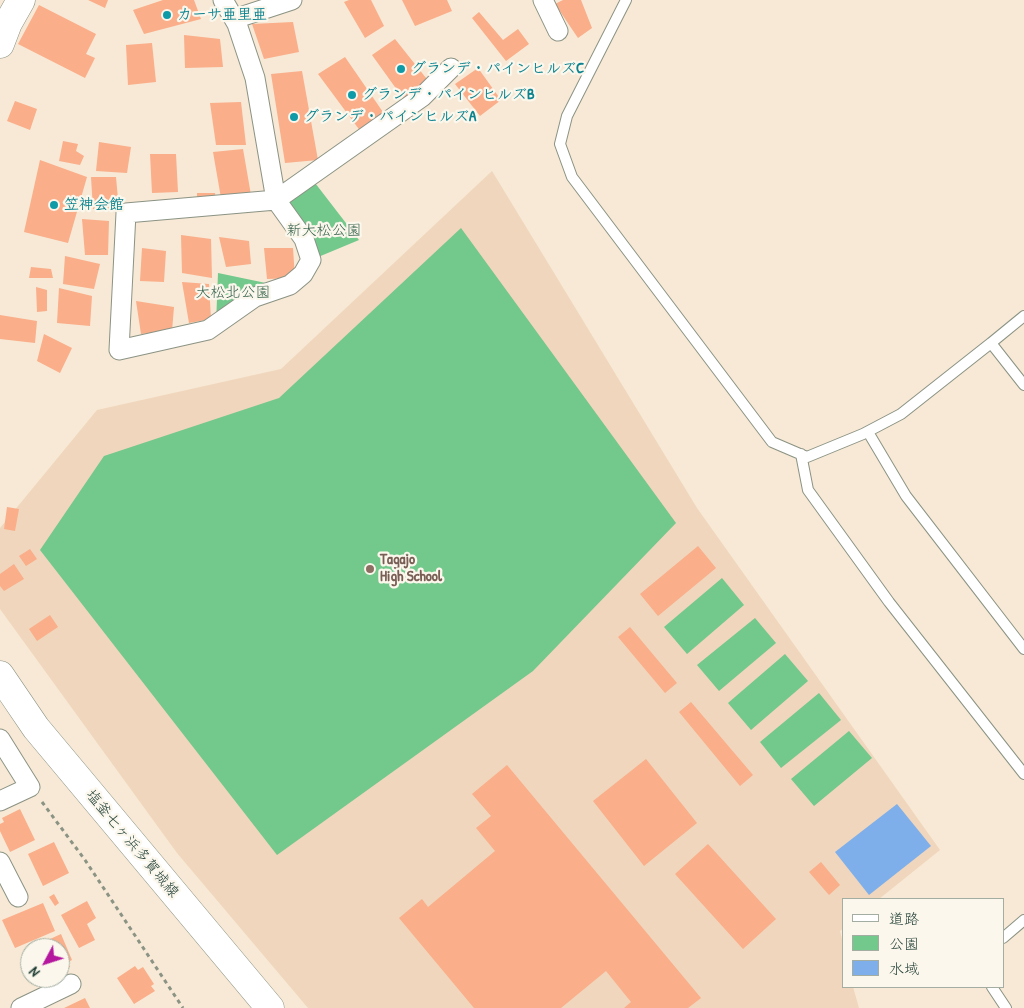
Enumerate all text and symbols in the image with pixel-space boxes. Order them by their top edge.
place label: カーサ亜里亜 [177,6,267,24]
marker: カーサ亜里亜 [161,9,173,21]
place label: グランデ・パインヒルズC [411,60,584,78]
marker: グランデ・パインヒルズC [395,63,407,75]
place label: グランデ・パインヒルズB [362,86,535,104]
marker: グランデ・パインヒルズB [346,89,358,101]
place label: グランデ・パインヒルズA [304,108,476,126]
marker: グランデ・パインヒルズA [288,111,300,123]
place label: 笠神会館 [64,196,124,214]
marker: 笠神会館 [48,199,60,211]
park label: 新大松公園 [287,222,361,240]
park label: 大松北公園 [196,284,270,302]
place label: Tagajo High School [380,551,442,586]
marker: Tagajo High School [364,563,376,575]
street label: 塩釜七ヶ浜多賀城線 [82,787,182,901]
legend [842,898,1004,988]
text: 道路 [889,908,919,929]
text: 公園 [889,933,919,954]
north arrow [20,938,70,988]
text: 水域 [889,958,919,979]
text: N [24,963,44,981]

